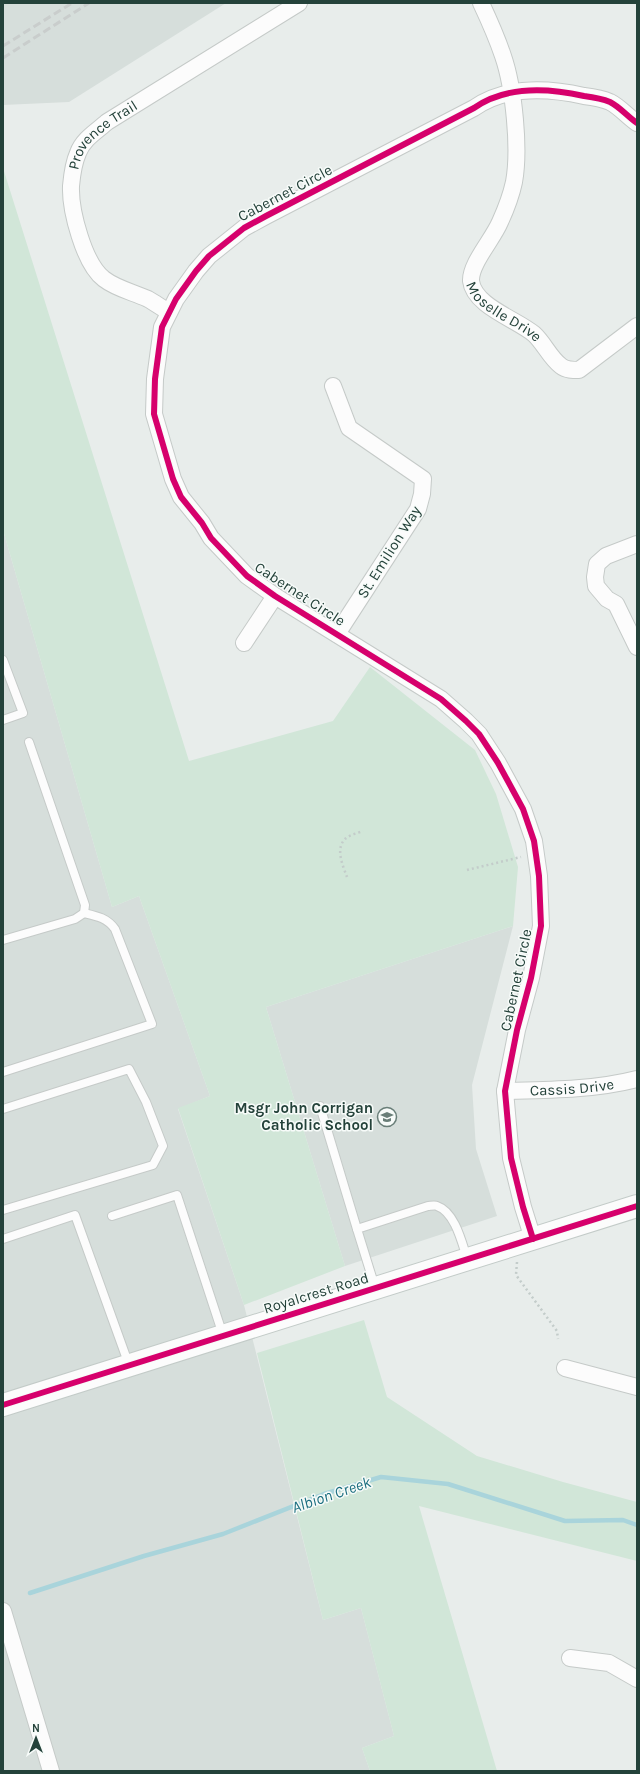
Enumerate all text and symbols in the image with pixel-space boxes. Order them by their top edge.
street label: Provence Trail [64,96,141,171]
street label: Cabernet Circle [235,161,335,225]
street label: Moselle Drive [462,278,546,345]
street label: St. Emilion Way [353,502,425,602]
street label: Cabernet Circle [251,558,349,630]
street label: Cabernet Circle [496,927,536,1033]
street label: Cassis Drive [530,1075,615,1099]
place label: Msgr John Corrigan Catholic School [234,1099,373,1134]
school or university icon: Msgr John Corrigan Catholic School [376,1106,398,1128]
street label: Royalcrest Road [261,1268,371,1318]
water label: Albion Creek [289,1472,374,1517]
north arrow [16,1718,56,1758]
text: N [32,1722,40,1735]

